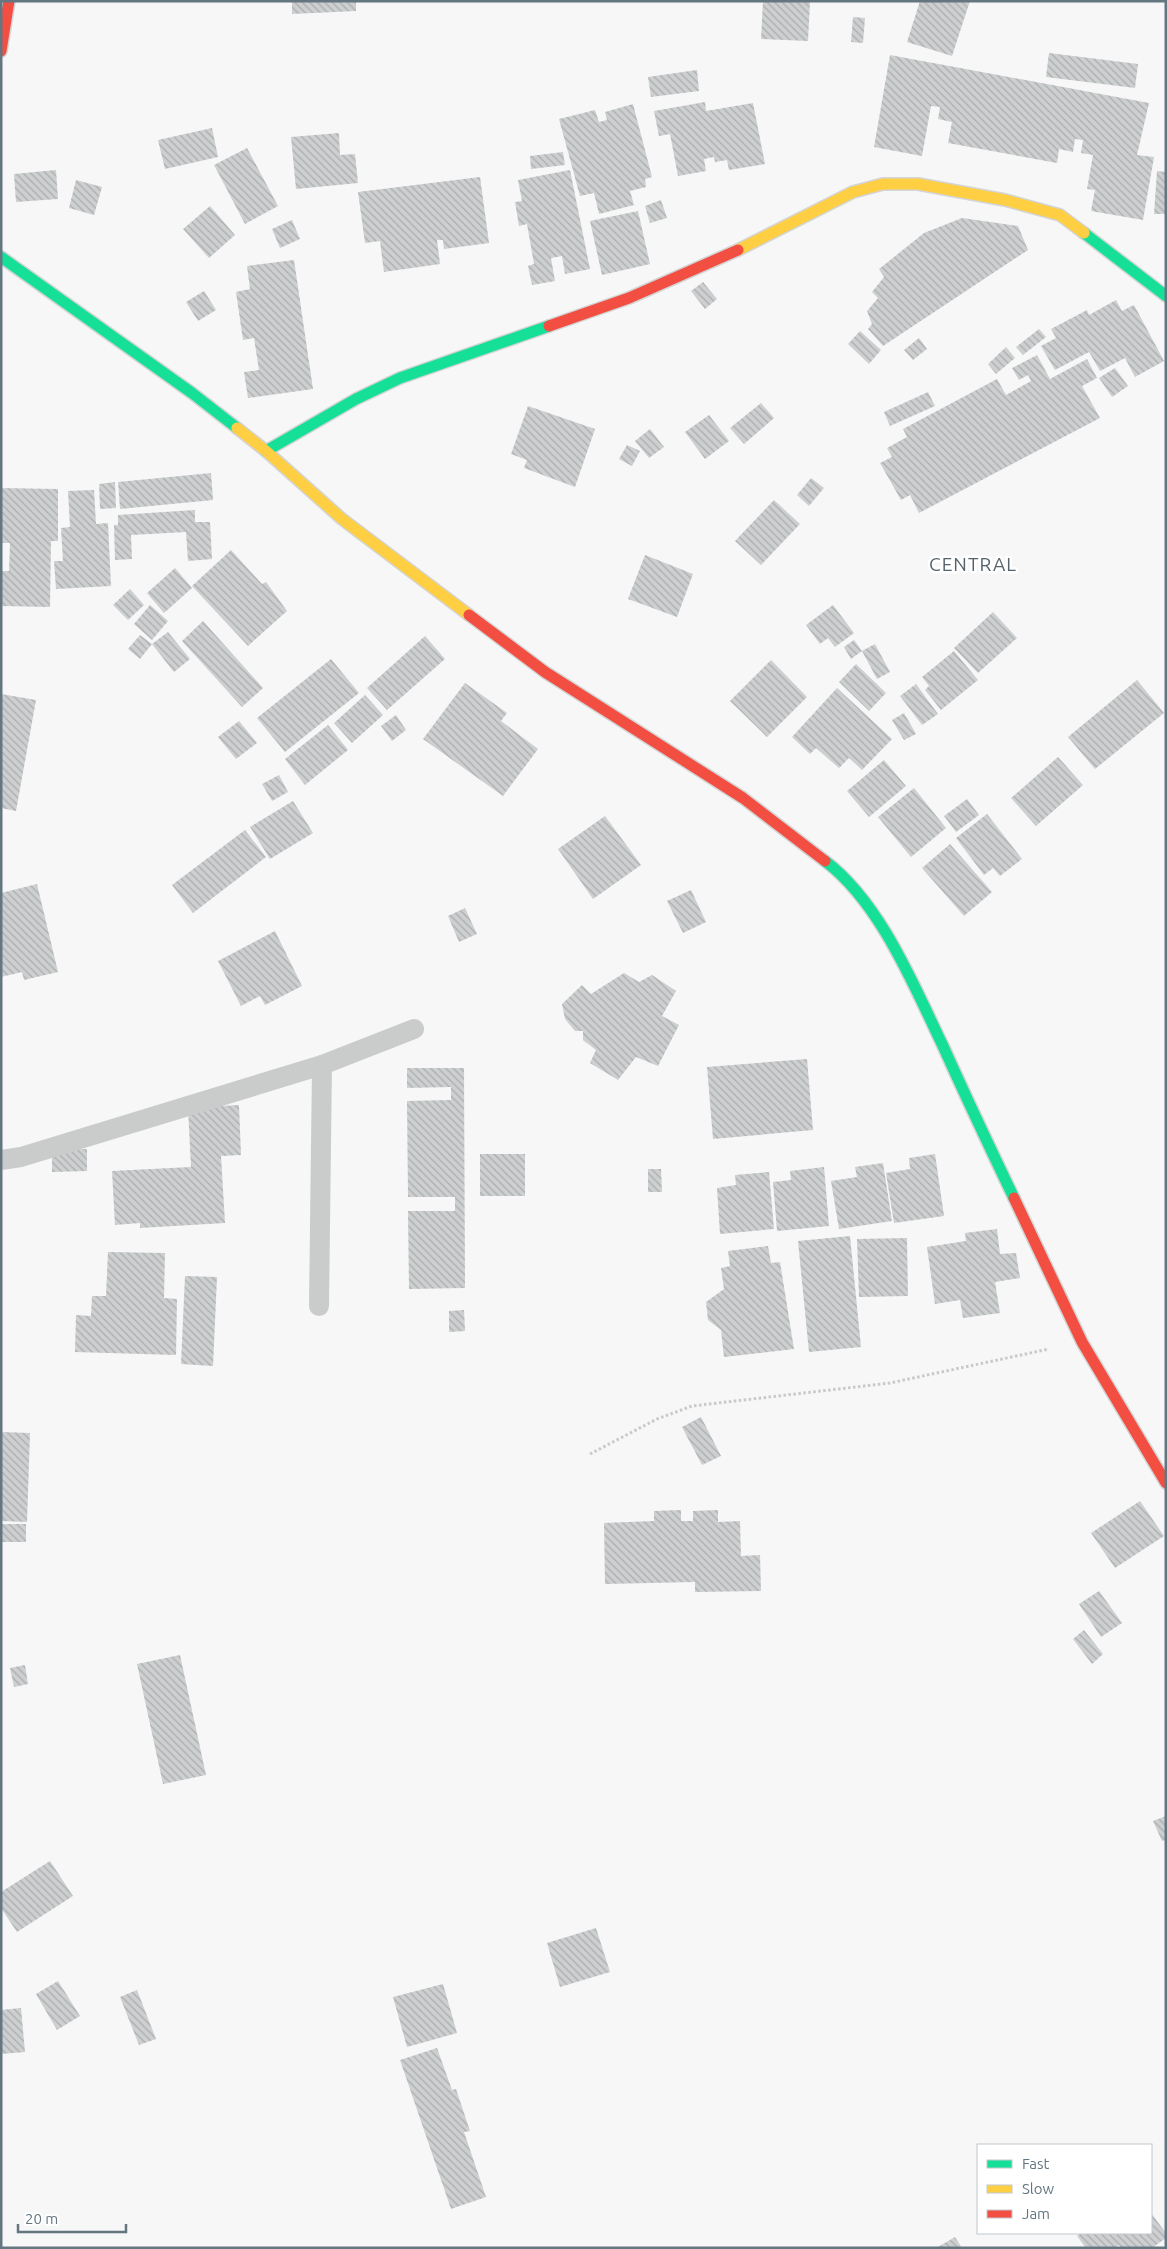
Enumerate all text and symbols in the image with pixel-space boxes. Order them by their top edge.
district label: CENTRAL [929,553,1017,575]
legend [977,2144,1152,2234]
text: Fast [1022,2155,1050,2172]
text: Slow [1022,2180,1055,2197]
scale bar [18,2202,125,2234]
text: Jam [1022,2205,1050,2222]
text: 20 m [25,2210,58,2227]

